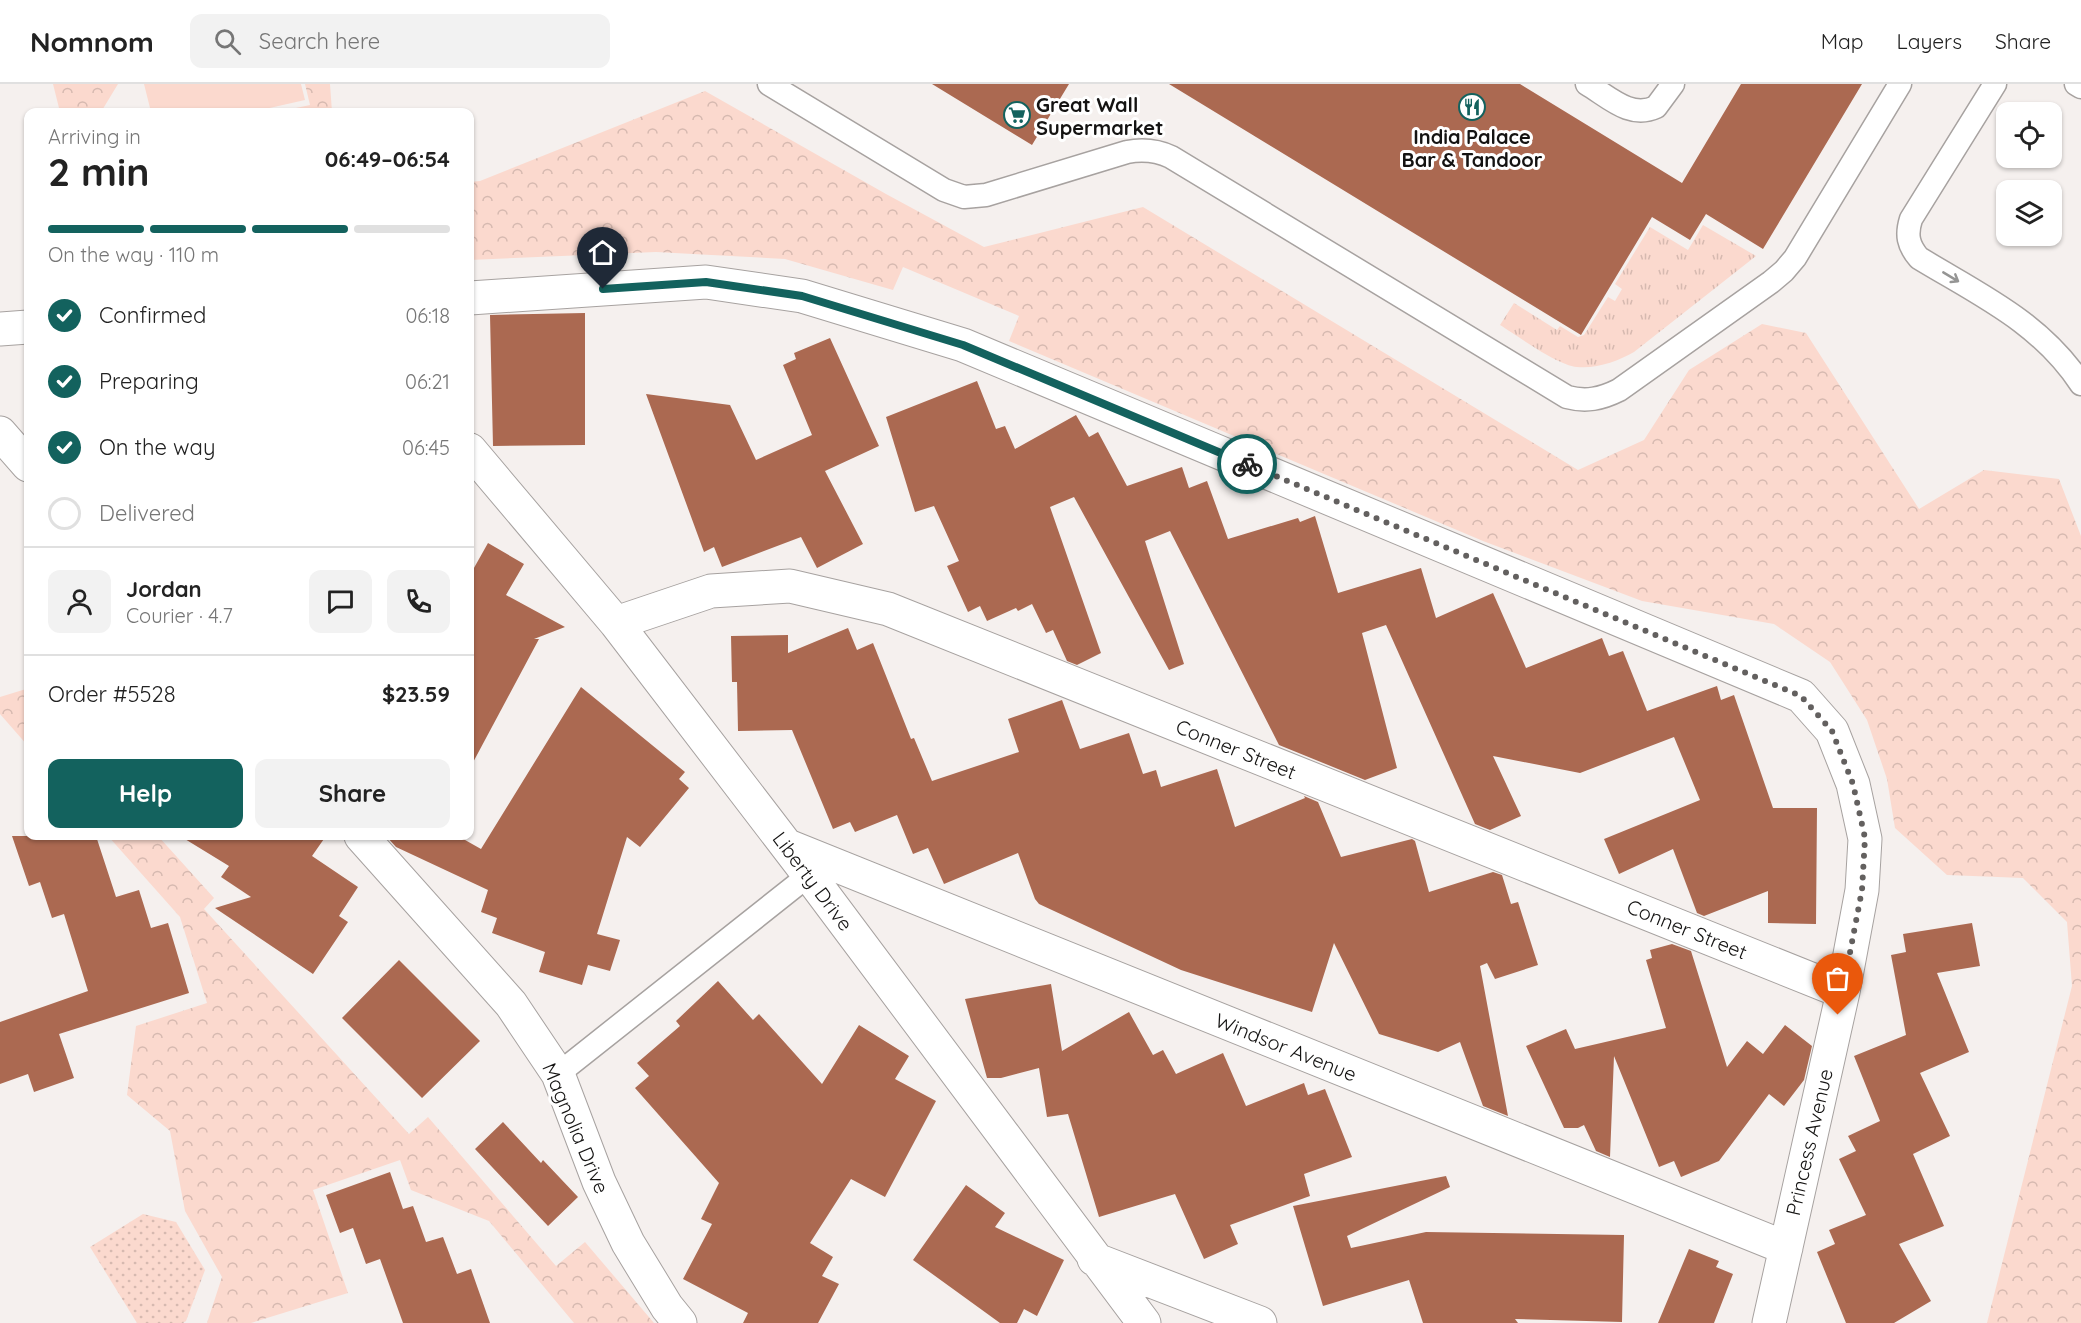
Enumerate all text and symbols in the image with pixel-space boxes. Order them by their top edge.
search box [190,14,610,68]
text: Nomnom [30,24,154,59]
icon: search [211,25,244,58]
text: Search here [259,27,380,55]
text: Map [1821,28,1864,54]
text: Layers [1897,28,1962,54]
text: Share [1995,28,2051,54]
place label: Great Wall Supermarket [1036,92,1163,140]
restaurant icon: India Palace Bar & Tandoor [1457,92,1487,122]
supermarket icon: Great Wall Supermarket [1002,100,1032,130]
map controls [1996,102,2062,246]
button: locate [1996,102,2062,168]
text: Arriving in [48,124,141,149]
place label: India Palace Bar & Tandoor [1402,124,1543,172]
text: 06:49–06:54 [325,145,450,173]
text: 2 min [48,147,150,196]
button: layers [1996,180,2062,246]
pin [577,227,628,289]
icon: home [586,236,619,269]
text: On the way · 110 m [48,242,219,267]
one-way arrow [1942,272,1959,284]
icon: check [48,299,81,332]
text: Confirmed [99,301,206,329]
text: 06:18 [405,303,450,328]
icon: check [48,365,81,398]
text: Preparing [99,367,199,395]
text: 06:21 [405,369,450,394]
icon: check [48,431,81,464]
text: On the way [99,433,215,461]
courier [1217,434,1277,494]
text: 06:45 [402,435,450,460]
icon: bike [1231,448,1264,481]
text: Delivered [99,499,195,527]
button: person [48,570,111,633]
button: chat [309,570,372,633]
button: phone [387,570,450,633]
text: Jordan [126,575,202,603]
text: Courier · 4.7 [126,603,233,628]
text: Order #5528 [48,680,176,708]
text: $23.59 [382,680,450,708]
street label: Conner Street [1172,714,1300,785]
button: Help [48,759,243,828]
button: Share [255,759,450,828]
street label: Liberty Drive [768,826,858,936]
street label: Conner Street [1623,894,1751,965]
pin [1812,953,1863,1015]
icon: bag [1821,962,1854,995]
street label: Windsor Avenue [1212,1007,1360,1087]
street label: Magnolia Drive [537,1059,615,1197]
street label: Princess Avenue [1780,1066,1838,1218]

